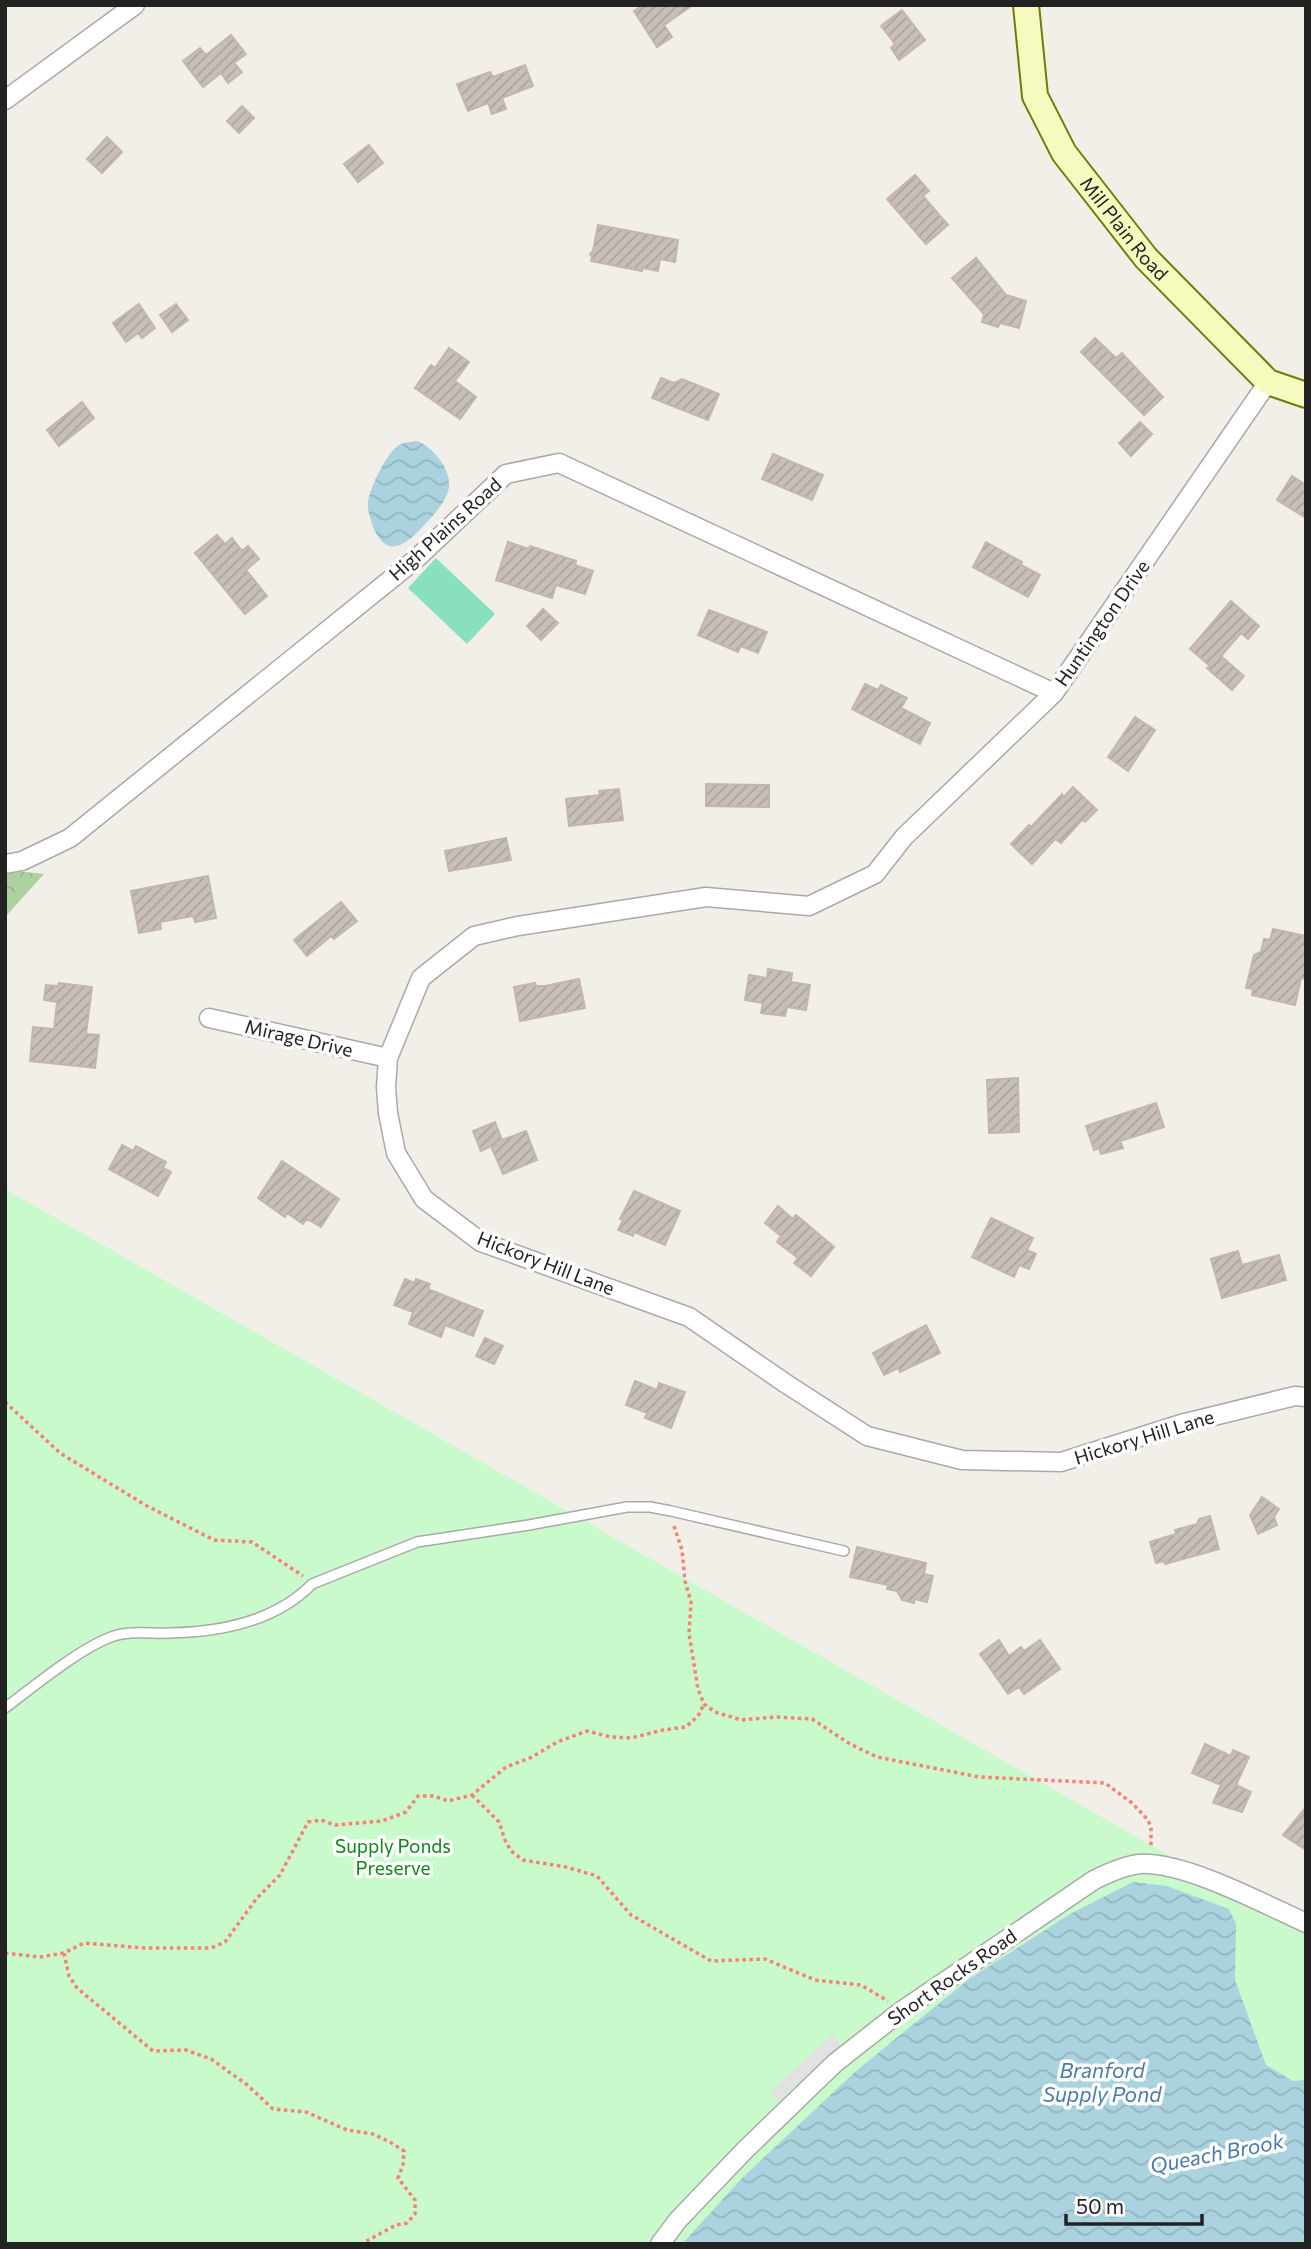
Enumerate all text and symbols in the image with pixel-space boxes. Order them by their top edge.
street label: Mill Plain Road [1076,172,1173,285]
street label: High Plains Road [384,472,506,585]
street label: Huntington Drive [1049,555,1154,690]
street label: Mirage Drive [243,1014,355,1061]
street label: Hickory Hill Lane [474,1226,618,1299]
street label: Hickory Hill Lane [1071,1404,1217,1469]
park label: Supply Ponds Preserve [335,1834,451,1879]
street label: Short Rocks Road [883,1924,1021,2030]
water label: Branford Supply Pond [1043,2057,1162,2106]
water label: Queach Brook [1148,2127,1286,2178]
scale bar [1066,2182,1202,2226]
text: 50 m [1076,2193,1124,2218]

